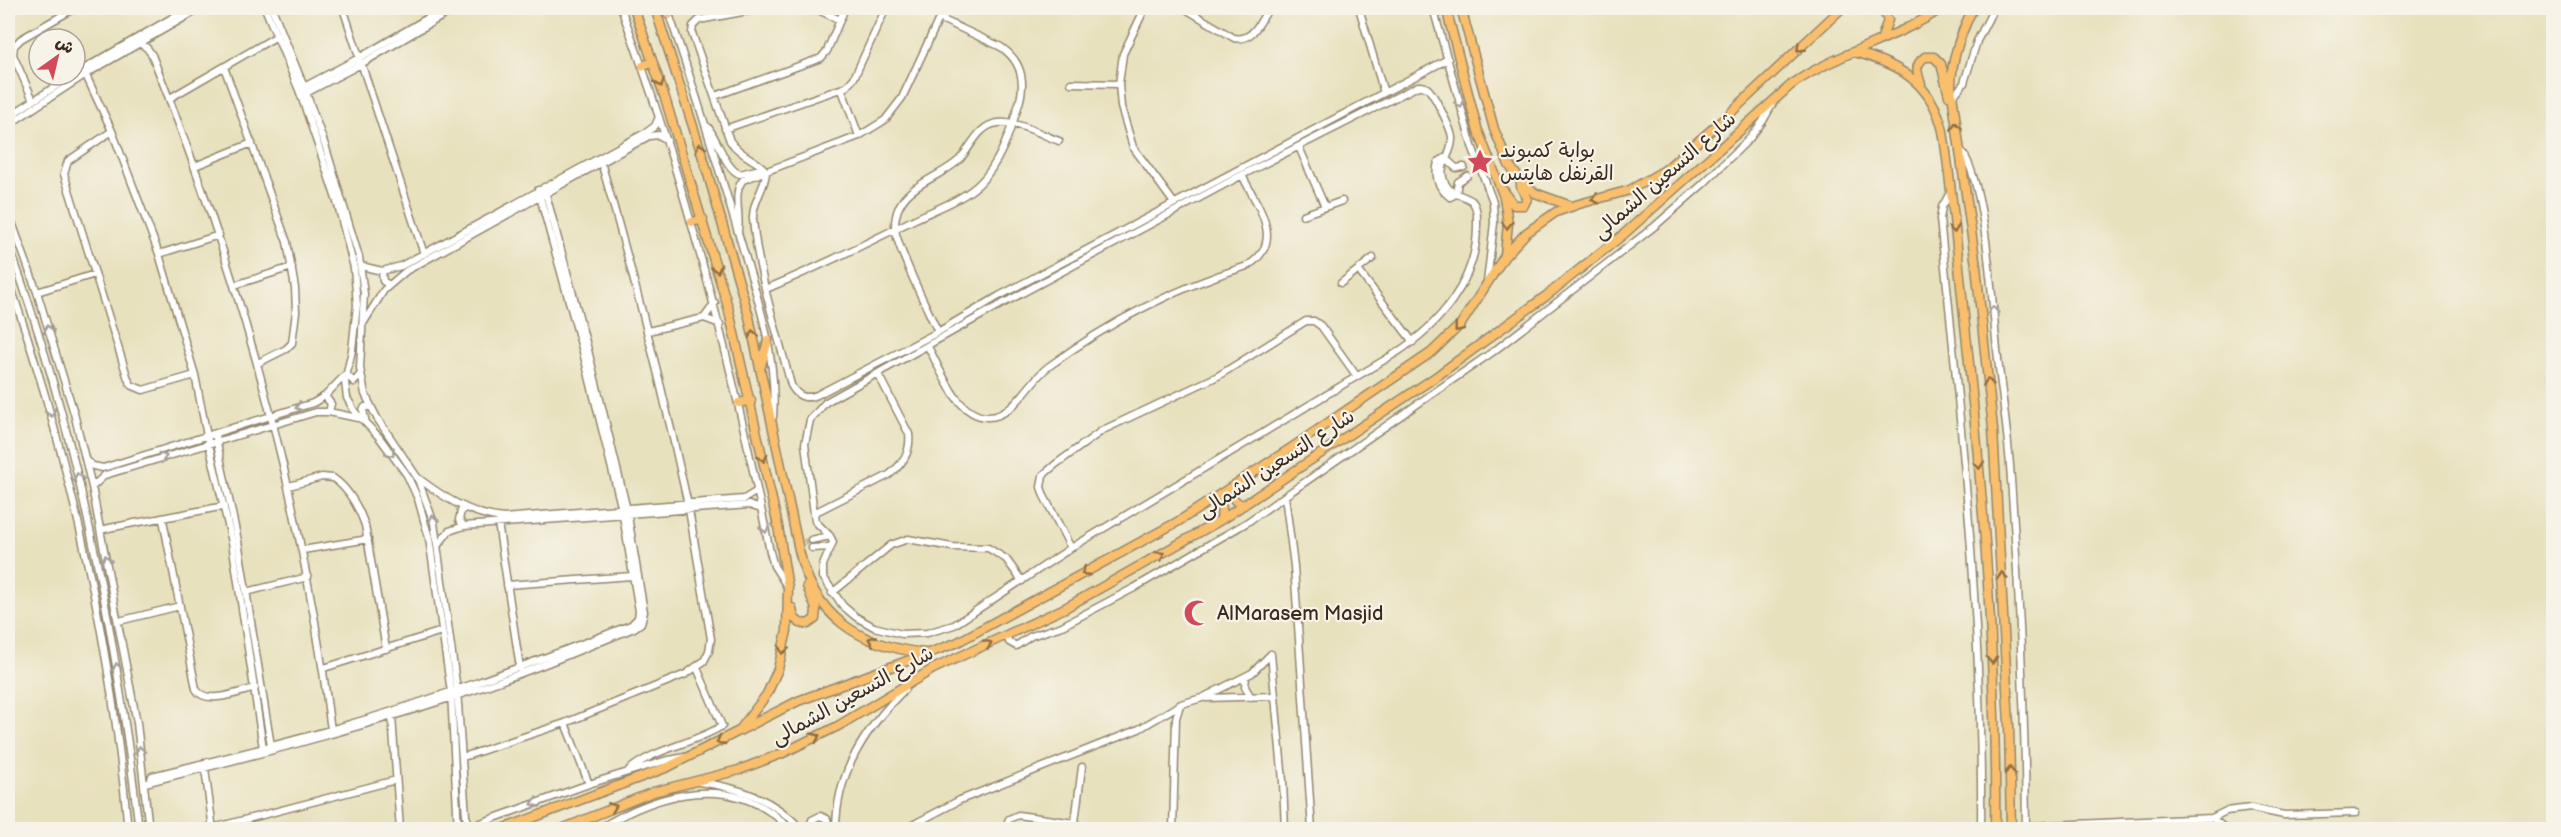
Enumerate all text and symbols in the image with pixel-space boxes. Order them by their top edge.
north arrow [27,27,87,87]
text: ش [52,33,77,59]
one-way arrow [1797,41,1808,52]
one-way arrow [652,77,665,88]
one-way arrow [1453,99,1465,109]
street label: شارع التسعين الشمالى [1588,107,1742,245]
one-way arrow [1950,121,1962,130]
place label: بوابة كمبوند القرنفل هايتس [1500,139,1614,186]
one-way arrow [695,142,707,153]
place icon: بوابة كمبوند القرنفل هايتس [1465,147,1495,177]
one-way arrow [1590,192,1600,205]
one-way arrow [1501,220,1513,229]
one-way arrow [1947,225,1960,234]
one-way arrow [710,264,723,274]
one-way arrow [1987,306,2000,315]
one-way arrow [1454,321,1465,332]
one-way arrow [43,324,55,335]
one-way arrow [747,330,760,340]
one-way arrow [1982,377,1995,386]
one-way arrow [294,400,305,413]
street label: شارع التسعين الشمالى [1194,404,1360,524]
one-way arrow [43,408,56,418]
one-way arrow [384,447,395,458]
one-way arrow [158,452,168,464]
one-way arrow [756,453,769,463]
one-way arrow [1972,461,1985,470]
one-way arrow [72,472,85,482]
one-way arrow [427,514,440,524]
one-way arrow [758,524,771,534]
one-way arrow [1155,551,1165,562]
one-way arrow [100,554,113,564]
one-way arrow [1080,564,1091,576]
one-way arrow [1995,572,2008,581]
mosque icon: AlMarasem Masjid [1182,598,1212,628]
place label: AlMarasem Masjid [1217,602,1383,626]
one-way arrow [867,635,878,647]
one-way arrow [981,639,992,651]
street label: شارع التسعين الشمالى [767,641,938,751]
one-way arrow [777,645,790,655]
one-way arrow [1985,655,1998,664]
one-way arrow [111,663,124,673]
one-way arrow [810,732,821,744]
one-way arrow [716,734,726,745]
one-way arrow [135,746,147,755]
one-way arrow [2004,767,2016,776]
one-way arrow [530,795,541,808]
one-way arrow [607,802,618,814]

